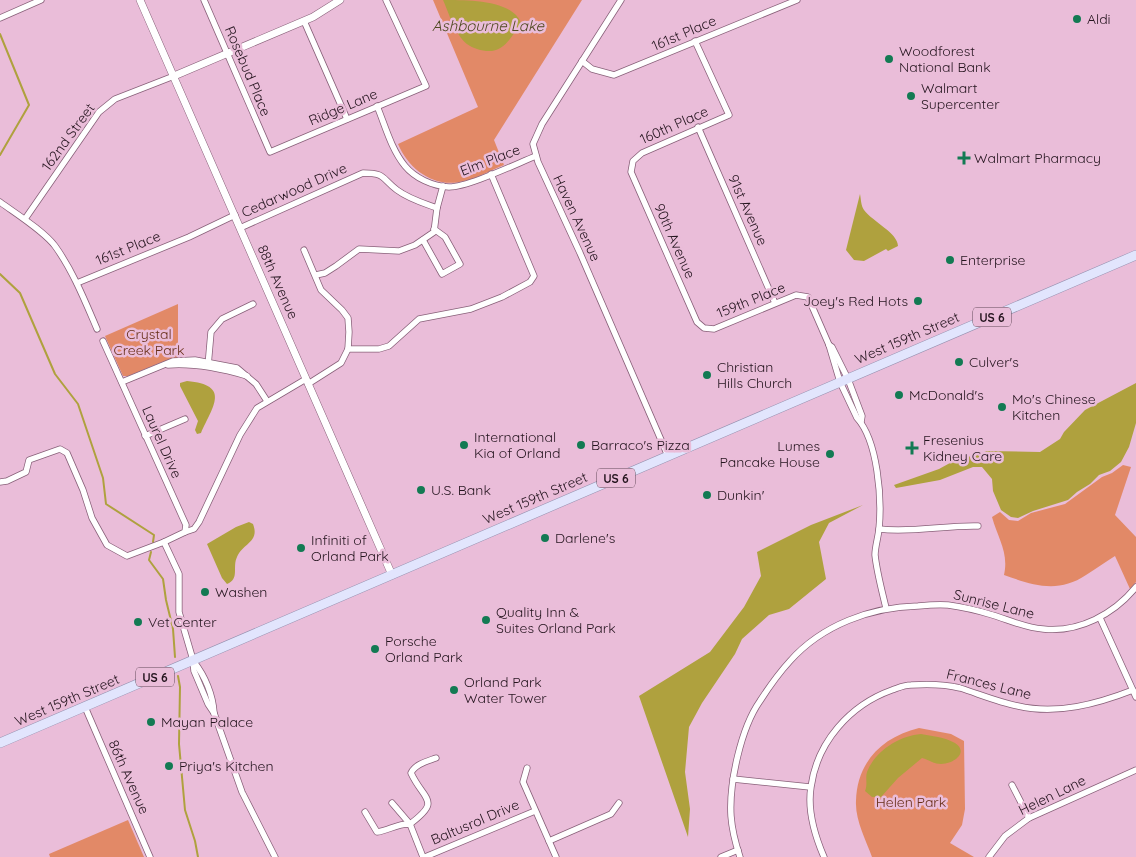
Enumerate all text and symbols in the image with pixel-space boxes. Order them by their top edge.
place label: Aldi [1087,10,1111,28]
street label: 161st Place [649,11,719,55]
marker: Aldi [1071,13,1083,25]
water label: Ashbourne Lake [432,16,545,35]
street label: Rosebud Place [221,23,275,119]
place label: Woodforest National Bank [899,42,991,76]
marker: Woodforest National Bank [883,53,895,65]
place label: Walmart Supercenter [921,79,1000,113]
street label: Ridge Lane [306,84,380,130]
marker: Walmart Supercenter [905,90,917,102]
street label: 162nd Street [37,100,99,174]
street label: 160th Place [637,102,711,148]
street label: Elm Place [457,140,523,180]
place label: Walmart Pharmacy [974,149,1101,167]
marker: Walmart Pharmacy [958,152,970,164]
street label: Cedarwood Drive [238,159,350,221]
street label: Haven Avenue [549,172,605,264]
street label: 91st Avenue [724,172,772,249]
street label: 90th Avenue [650,201,700,282]
street label: 161st Place [93,227,163,269]
street label: 88th Avenue [254,242,302,322]
place label: Enterprise [960,251,1025,269]
marker: Enterprise [944,254,956,266]
street label: 159th Place [714,278,788,322]
place label: Joey's Red Hots [803,292,908,310]
marker: Joey's Red Hots [912,295,924,307]
street label: West 159th Street [852,308,962,368]
road number: US 6 [973,308,1011,326]
park label: Crystal Creek Park [114,325,185,359]
place label: Culver's [969,353,1019,371]
marker: Culver's [953,356,965,368]
place label: Christian Hills Church [717,358,792,392]
marker: Christian Hills Church [701,369,713,381]
place label: McDonald's [909,386,984,404]
marker: McDonald's [893,389,905,401]
place label: Mo's Chinese Kitchen [1012,390,1096,424]
marker: Mo's Chinese Kitchen [996,401,1008,413]
street label: Laurel Drive [138,403,186,481]
place label: International Kia of Orland [474,428,560,462]
place label: Fresenius Kidney Care [923,431,1002,465]
place label: Barraco's Pizza [591,436,690,454]
place label: Lumes Pancake House [720,437,820,471]
marker: International Kia of Orland [458,439,470,451]
marker: Barraco's Pizza [575,439,587,451]
marker: Fresenius Kidney Care [905,441,919,455]
marker: Lumes Pancake House [824,448,836,460]
street label: West 159th Street [480,468,590,528]
road number: US 6 [597,468,635,488]
place label: U.S. Bank [431,481,491,499]
marker: U.S. Bank [415,484,427,496]
place label: Dunkin' [717,486,765,504]
marker: Dunkin' [701,489,713,501]
place label: Darlene's [555,529,615,547]
place label: Infiniti of Orland Park [311,531,389,565]
marker: Darlene's [539,532,551,544]
marker: Infiniti of Orland Park [295,542,307,554]
place label: Washen [215,583,267,601]
street label: Sunrise Lane [952,585,1036,623]
marker: Washen [199,586,211,598]
place label: Quality Inn & Suites Orland Park [496,603,616,637]
place label: Vet Center [148,613,217,631]
marker: Quality Inn & Suites Orland Park [480,614,492,626]
marker: Vet Center [132,616,144,628]
place label: Porsche Orland Park [385,632,463,666]
marker: Porsche Orland Park [369,643,381,655]
street label: Frances Lane [945,665,1034,703]
road number: US 6 [136,668,174,686]
street label: West 159th Street [12,670,122,730]
place label: Orland Park Water Tower [464,673,547,707]
marker: Orland Park Water Tower [448,684,460,696]
place label: Mayan Palace [161,713,253,731]
marker: Mayan Palace [145,716,157,728]
street label: 86th Avenue [105,737,153,817]
place label: Priya's Kitchen [179,757,274,775]
marker: Priya's Kitchen [163,760,175,772]
street label: Helen Lane [1015,771,1089,819]
park label: Helen Park [876,793,946,811]
street label: Baltusrol Drive [428,795,522,849]

